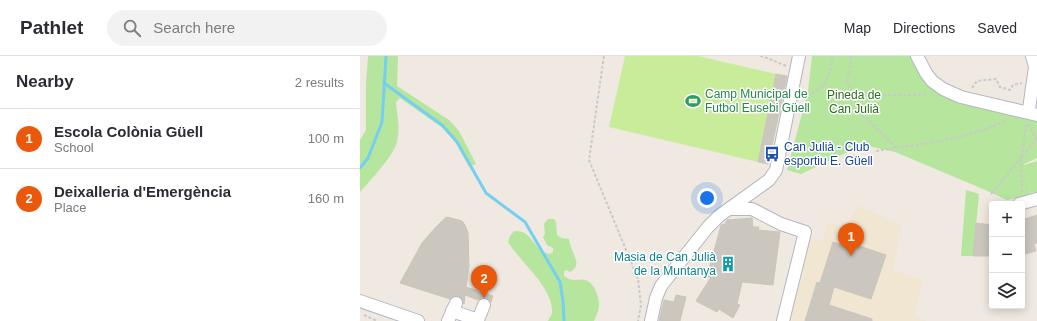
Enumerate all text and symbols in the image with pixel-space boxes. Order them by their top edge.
search box [107,10,387,46]
text: Pathlet [20,17,83,38]
icon: search [121,17,143,39]
text: Search here [153,19,235,36]
text: Map [844,20,871,36]
text: Directions [893,20,955,36]
text: Saved [977,20,1017,36]
text: Nearby [16,72,74,91]
text: 2 results [295,75,344,90]
place label: Camp Municipal de Futbol Eusebi Güell [705,87,810,115]
park label: Pineda de Can Julià [827,88,881,116]
sports icon: Camp Municipal de Futbol Eusebi Güell [684,92,702,110]
text: Escola Colònia Güell [54,123,203,140]
text: 1 [25,131,33,146]
text: 100 m [308,131,344,146]
text: School [54,140,94,155]
place label: Can Julià - Club esportiu E. Güell [784,140,873,168]
bus stop icon: Can Julià - Club esportiu E. Güell [763,145,781,163]
text: Deixalleria d'Emergència [54,183,231,200]
your location [697,188,717,208]
text: 2 [25,191,33,206]
text: 160 m [308,191,344,206]
text: Place [54,200,87,215]
map controls [989,201,1025,309]
button: + [989,201,1025,237]
pin: 1 [838,223,864,256]
button: − [989,237,1025,273]
place label: Masia de Can Julià de la Muntanya [614,250,716,278]
building icon: Masia de Can Julià de la Muntanya [719,255,737,273]
pin: 2 [471,265,497,298]
button: layers [989,273,1025,309]

